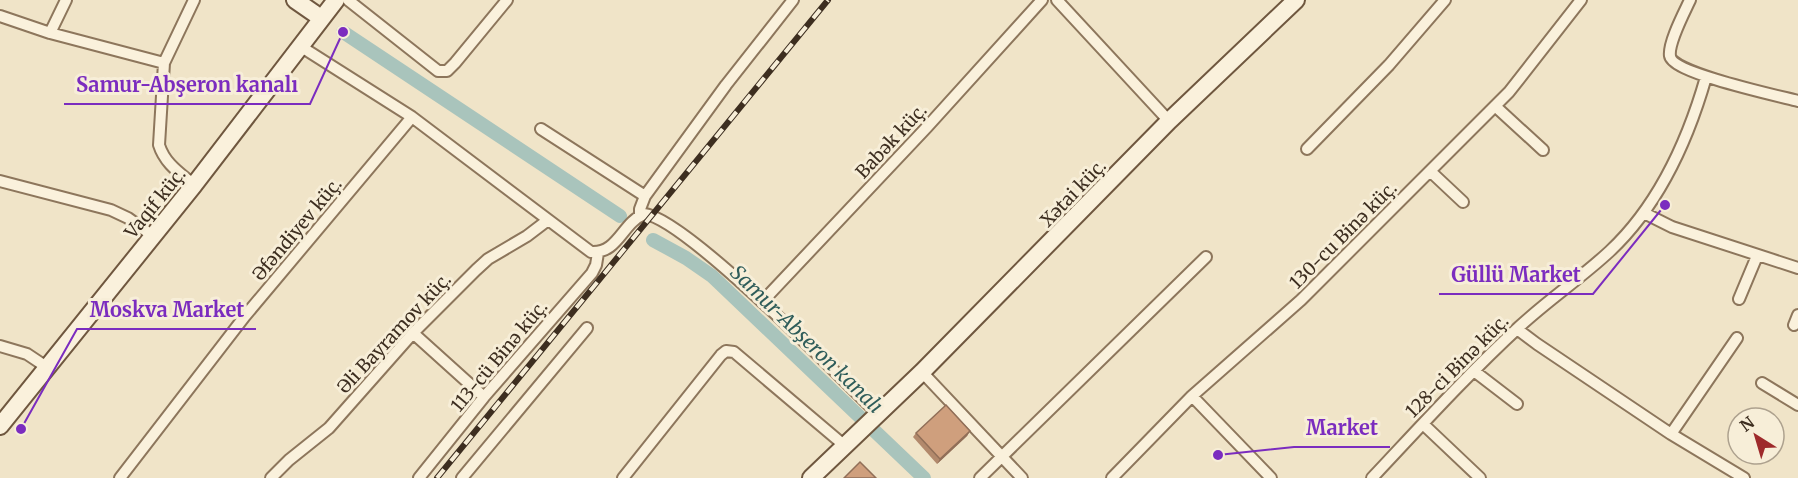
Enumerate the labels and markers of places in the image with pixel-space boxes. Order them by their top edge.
callout: Samur-Abşeron kanalı [64,66,310,104]
callout: Güllü Market [1439,256,1593,294]
callout: Moskva Market [77,291,256,329]
callout: Market [1294,409,1390,447]

